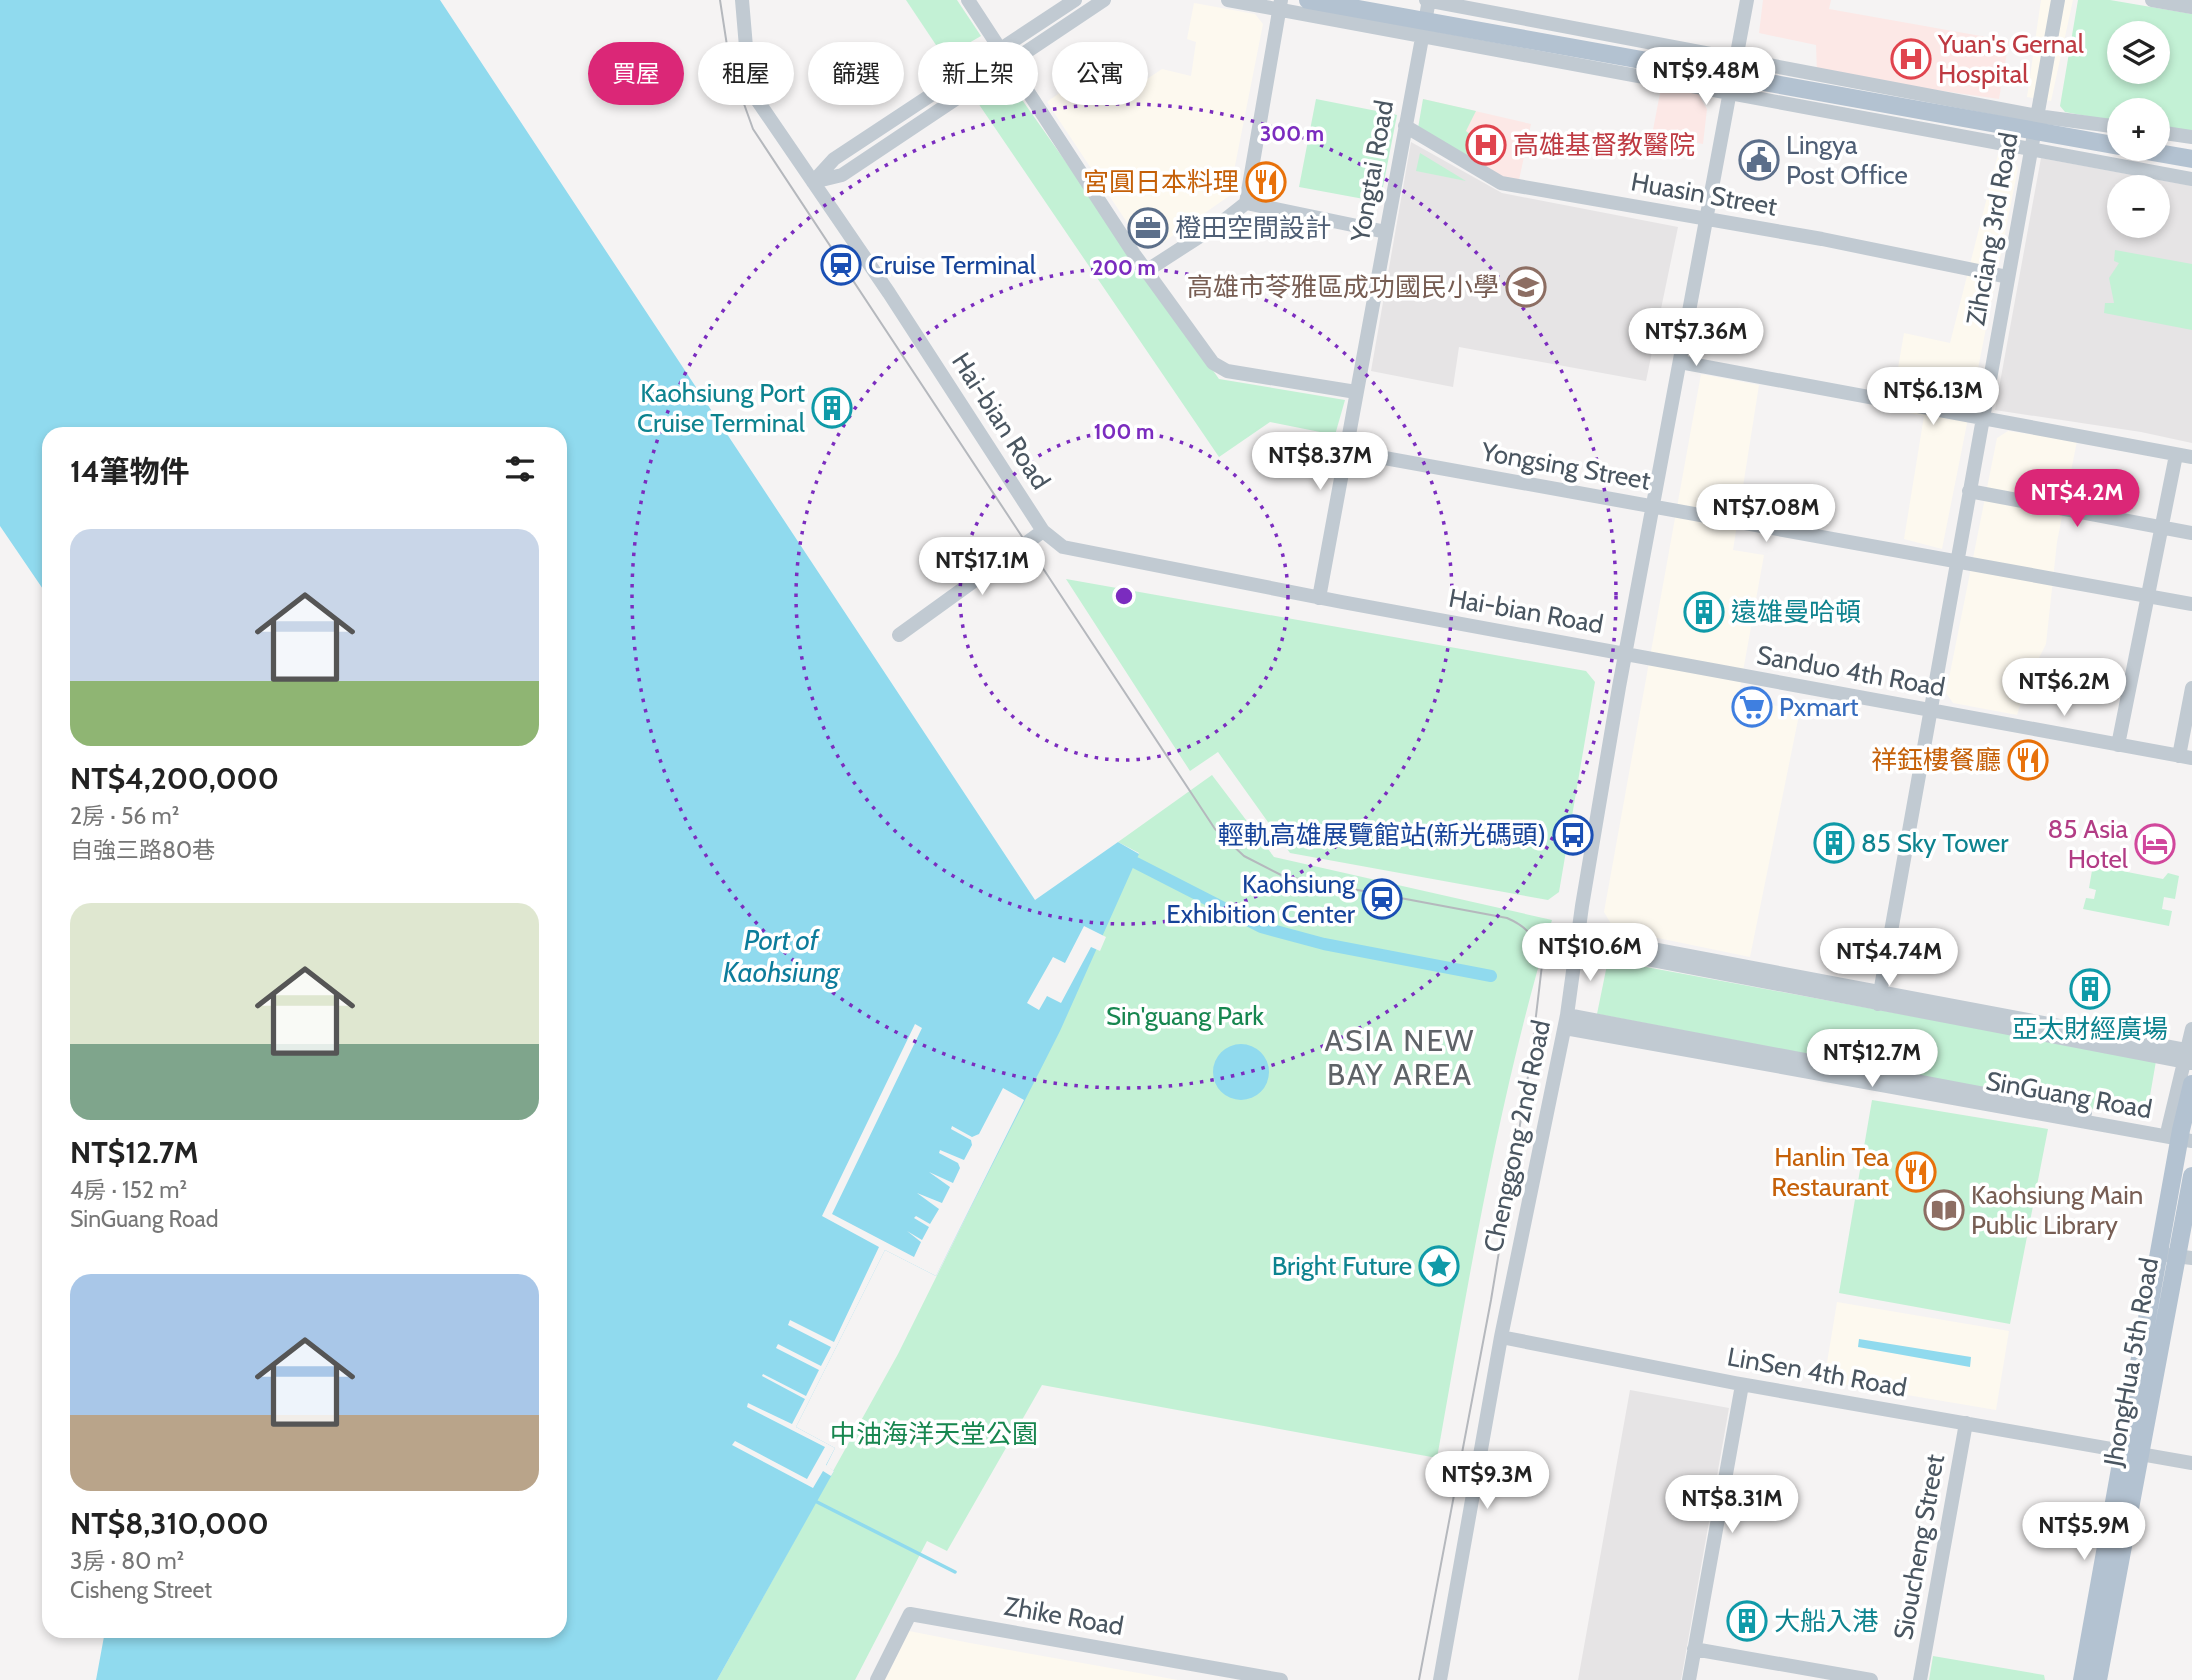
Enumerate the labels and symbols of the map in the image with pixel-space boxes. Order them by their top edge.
place label: Yuan's Gernal Hospital [1937,28,2084,90]
hospital icon: Yuan's Gernal Hospital [1890,38,1932,80]
pin: NT$9.48M [1634,48,1778,107]
street label: Yongtai Road [1344,98,1400,245]
text: 300 m [1260,121,1324,146]
hospital icon: 高雄基督教醫院 [1465,124,1507,166]
place label: 高雄基督教醫院 [1513,129,1695,161]
place label: Lingya Post Office [1786,129,1908,191]
street label: Zihciang 3rd Road [1959,130,2025,328]
public building icon: Lingya Post Office [1738,139,1780,181]
restaurant icon: 宮圓日本料理 [1245,161,1287,203]
street label: Huasin Street [1629,165,1780,223]
place label: 宮圓日本料理 [1083,166,1239,198]
office icon: 橙田空間設計 [1127,207,1169,249]
place label: 橙田空間設計 [1175,212,1331,244]
station icon: Cruise Terminal [820,244,862,286]
place label: Cruise Terminal [868,249,1036,281]
text: 200 m [1092,255,1156,280]
school or university icon: 高雄市苓雅區成功國民小學 [1505,266,1547,308]
place label: 高雄市苓雅區成功國民小學 [1187,271,1499,303]
pin: NT$7.36M [1624,308,1768,368]
street label: Hai-bian Road [945,347,1057,495]
pin: NT$6.13M [1861,368,2005,427]
place label: Kaohsiung Port Cruise Terminal [637,377,805,439]
building icon: Kaohsiung Port Cruise Terminal [811,387,853,429]
text: 100 m [1094,419,1154,444]
pin: NT$8.37M [1248,433,1392,492]
street label: Yongsing Street [1478,435,1653,497]
pin: NT$4.2M [2012,470,2142,529]
pin: NT$7.08M [1694,484,1838,544]
pin: NT$17.1M [910,538,1054,597]
street label: Hai-bian Road [1446,582,1606,640]
centre of rings [1112,584,1136,608]
building icon: 遠雄曼哈頓 [1683,591,1725,633]
place label: 遠雄曼哈頓 [1731,596,1861,628]
street label: Sanduo 4th Road [1754,639,1948,703]
pin: NT$6.2M [1999,658,2129,718]
supermarket icon: Pxmart [1731,686,1773,728]
place label: Pxmart [1779,691,1859,723]
restaurant icon: 祥鈺樓餐廳 [2007,739,2049,781]
place label: 祥鈺樓餐廳 [1871,744,2001,776]
place label: 85 Asia Hotel [2048,813,2129,875]
bus stop icon: 輕軌高雄展覽館站(新光碼頭) [1552,814,1594,856]
place label: 輕軌高雄展覽館站(新光碼頭) [1218,819,1546,851]
building icon: 85 Sky Tower [1813,822,1855,864]
hotel icon: 85 Asia Hotel [2134,823,2176,865]
place label: 85 Sky Tower [1861,827,2009,859]
place label: Kaohsiung Exhibition Center [1166,868,1356,930]
station icon: Kaohsiung Exhibition Center [1361,878,1403,920]
water label: Port of Kaohsiung [723,923,840,989]
pin: NT$10.6M [1518,923,1662,983]
pin: NT$4.74M [1817,928,1961,988]
building icon: 亞太財經廣場 [2069,968,2111,1010]
park label: Sin'guang Park [1106,1000,1264,1032]
place label: 亞太財經廣場 [2012,1013,2168,1045]
street label: Chenggong 2nd Road [1477,1017,1557,1255]
district label: ASIA NEW BAY AREA [1324,1022,1476,1093]
pin: NT$12.7M [1800,1030,1944,1089]
street label: SinGuang Road [1984,1065,2154,1125]
place label: Hanlin Tea Restaurant [1771,1141,1890,1203]
restaurant icon: Hanlin Tea Restaurant [1895,1151,1937,1193]
place label: Kaohsiung Main Public Library [1971,1179,2143,1241]
library icon: Kaohsiung Main Public Library [1923,1189,1965,1231]
place icon: Bright Future [1418,1245,1460,1287]
place label: Bright Future [1272,1250,1412,1282]
street label: JhongHua 5th Road [2097,1255,2165,1470]
street label: LinSen 4th Road [1725,1340,1909,1404]
park label: 中油海洋天堂公園 [830,1418,1038,1450]
pin: NT$9.3M [1422,1452,1552,1511]
street label: Sioucheng Street [1887,1452,1951,1642]
pin: NT$8.31M [1660,1476,1804,1535]
pin: NT$5.9M [2019,1502,2149,1562]
street label: Zhike Road [1002,1590,1126,1642]
building icon: 大船入港 [1726,1600,1768,1642]
place label: 大船入港 [1774,1605,1878,1637]

